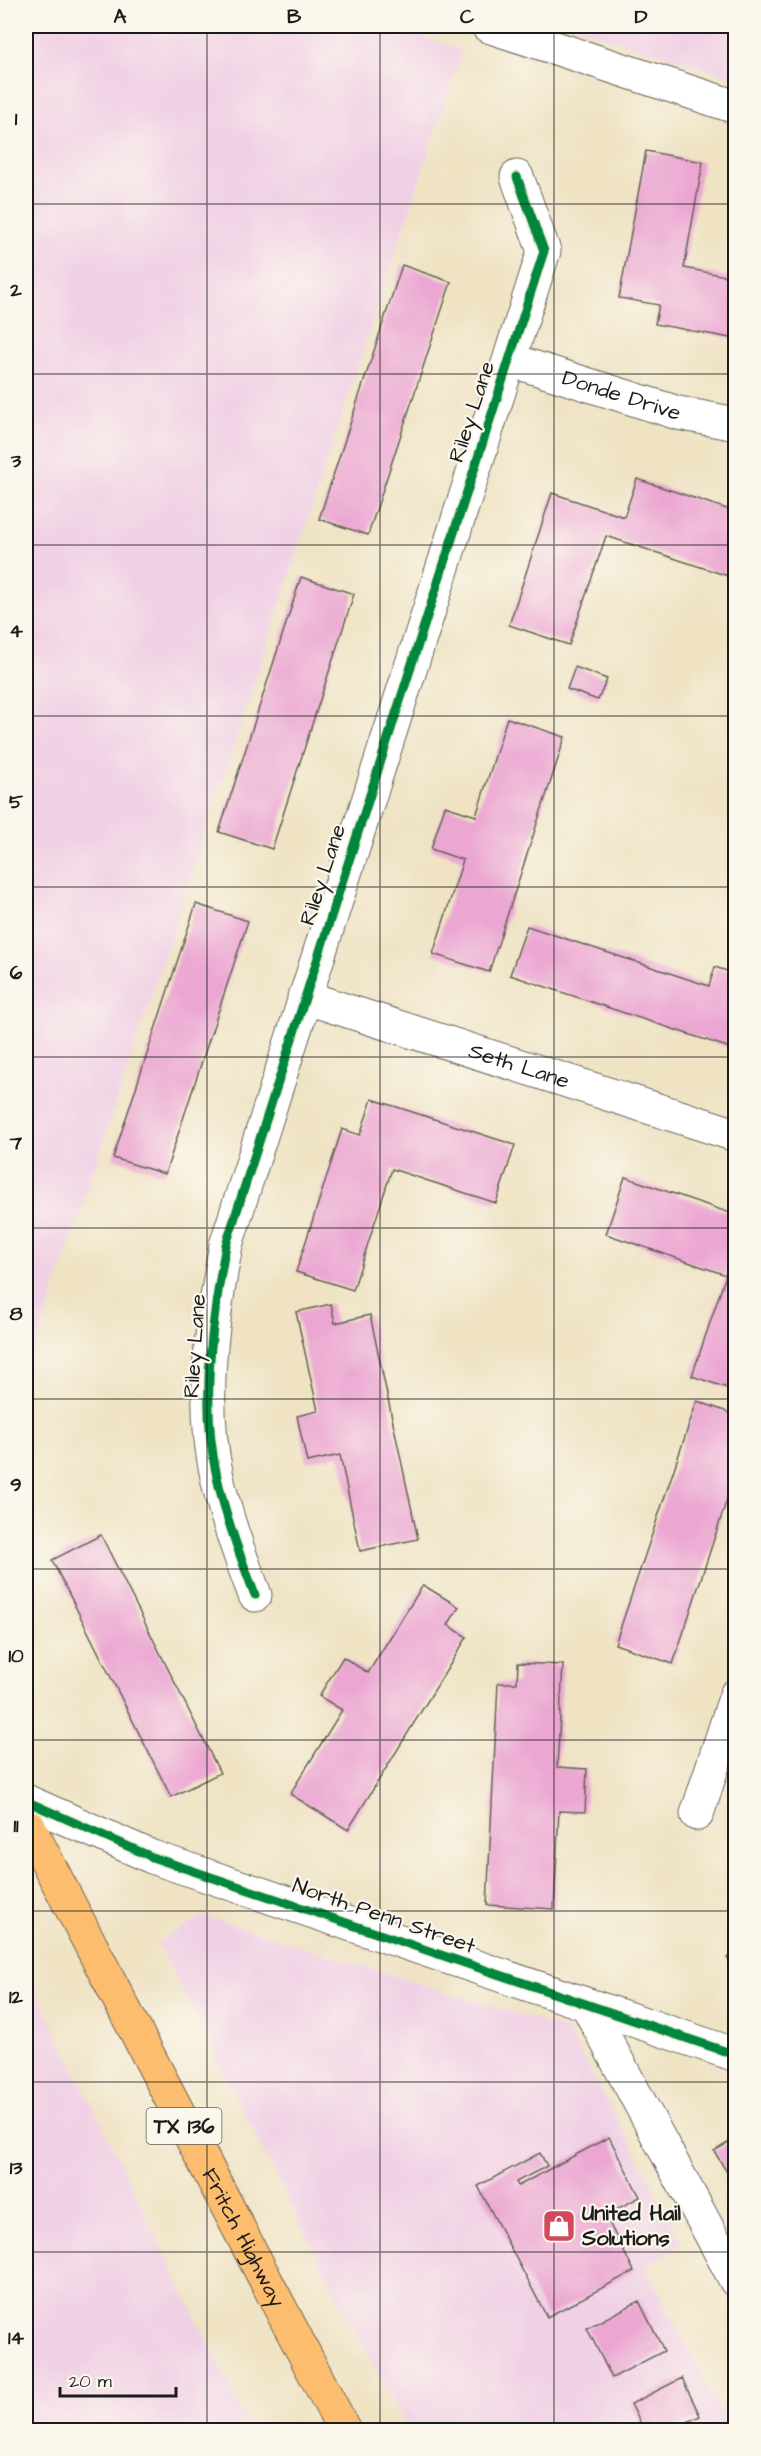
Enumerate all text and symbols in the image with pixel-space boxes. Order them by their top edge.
text: A [114,3,127,31]
text: B [287,3,302,31]
text: C [460,3,475,31]
text: D [635,3,648,31]
text: 1 [15,105,18,133]
text: 2 [9,276,22,304]
street label: Riley Lane [441,357,504,467]
street label: Donde Drive [558,362,685,428]
text: 3 [10,447,22,475]
text: 4 [9,617,23,645]
text: 5 [9,788,24,816]
street label: Riley Lane [292,820,355,930]
text: 6 [10,959,23,987]
street label: Seth Lane [465,1035,574,1096]
text: 7 [9,1129,23,1157]
street label: Riley Lane [176,1293,215,1399]
text: 8 [10,1300,23,1328]
text: 9 [10,1471,22,1499]
text: 10 [8,1642,24,1670]
text: 11 [13,1812,19,1840]
street label: North Penn Street [288,1870,480,1962]
text: 12 [9,1983,24,2011]
road number: TX 136 [146,2108,222,2144]
text: 13 [10,2154,23,2182]
street label: Fritch Highway [194,2163,293,2313]
place label: United Hail Solutions [581,2198,681,2254]
shop icon: United Hail Solutions [541,2208,577,2244]
text: 14 [8,2324,24,2352]
scale bar [60,2360,176,2398]
text: 20 m [69,2369,112,2394]

